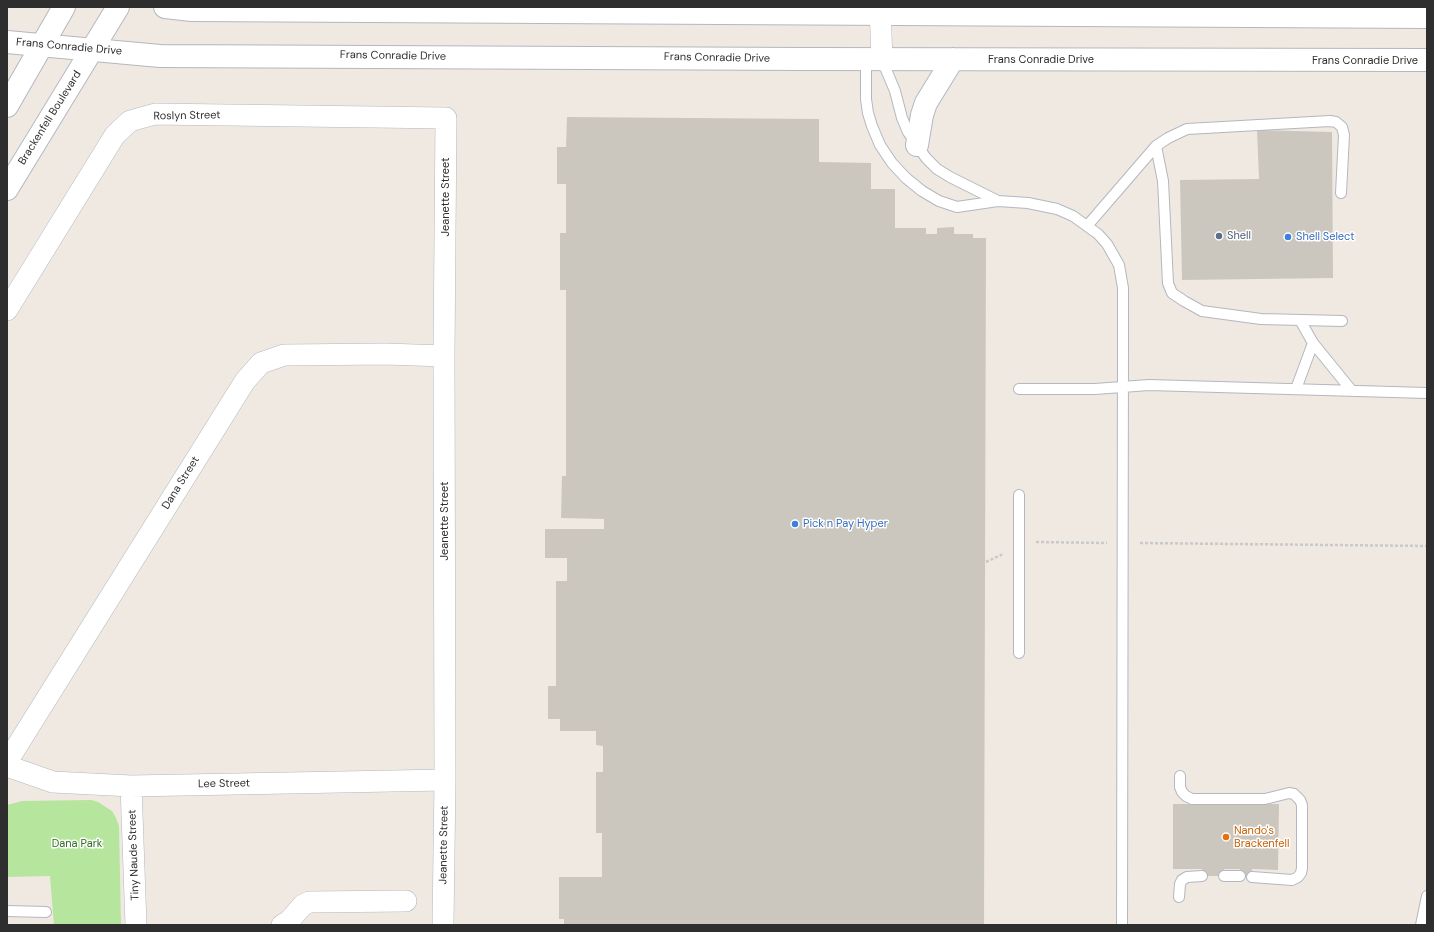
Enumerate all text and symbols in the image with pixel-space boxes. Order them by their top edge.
street label: Frans Conradie Drive [16,36,122,58]
street label: Frans Conradie Drive [340,48,446,64]
street label: Frans Conradie Drive [664,50,770,66]
street label: Frans Conradie Drive [988,53,1094,67]
street label: Frans Conradie Drive [1312,54,1418,68]
street label: Brackenfell Boulevard [16,68,84,168]
street label: Roslyn Street [153,109,221,123]
street label: Jeanette Street [439,158,453,236]
place label: Shell [1227,229,1251,243]
place label: Shell Select [1296,230,1355,244]
marker: Shell [1214,231,1224,241]
marker: Shell Select [1283,232,1293,242]
street label: Dana Street [160,454,202,512]
street label: Jeanette Street [438,482,452,560]
place label: Pick n Pay Hyper [803,517,888,531]
marker: Pick n Pay Hyper [790,519,800,529]
street label: Lee Street [198,777,250,791]
street label: Jeanette Street [437,805,451,885]
street label: Tiny Naude Street [126,809,142,901]
place label: Nando's Brackenfell [1234,824,1289,850]
marker: Nando's Brackenfell [1221,832,1231,842]
park label: Dana Park [52,837,102,851]

